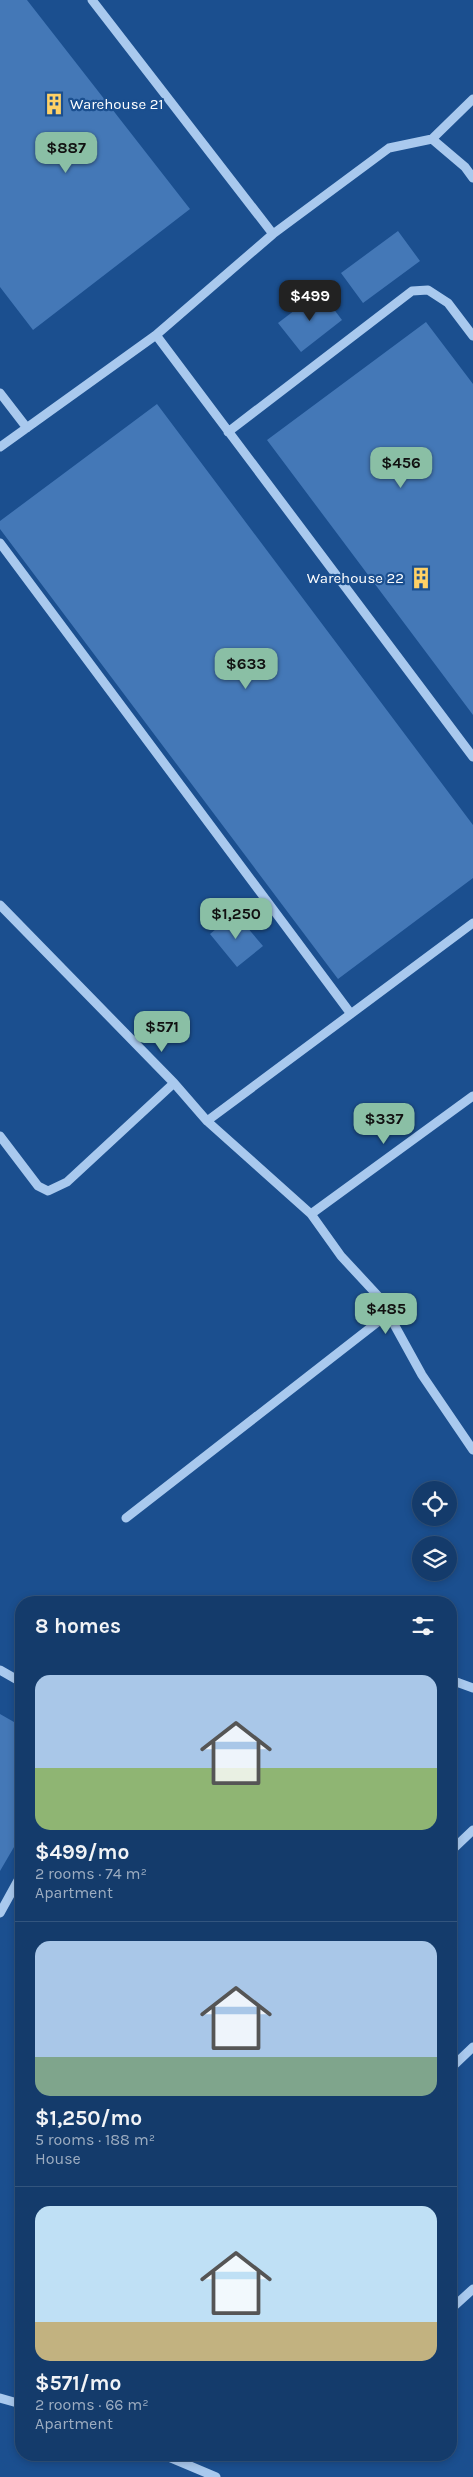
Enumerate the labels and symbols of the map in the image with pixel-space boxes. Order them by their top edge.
building icon: Warehouse 21 [41,91,67,117]
place label: Warehouse 21 [70,95,163,113]
pin: $887 [36,132,96,174]
pin: $499 [280,280,340,322]
pin: $456 [371,446,431,489]
building icon: Warehouse 22 [408,565,434,591]
place label: Warehouse 22 [307,569,404,587]
pin: $633 [216,648,276,690]
pin: $1,250 [195,898,277,940]
pin: $571 [132,1010,192,1053]
pin: $337 [354,1102,414,1145]
pin: $485 [356,1292,416,1335]

